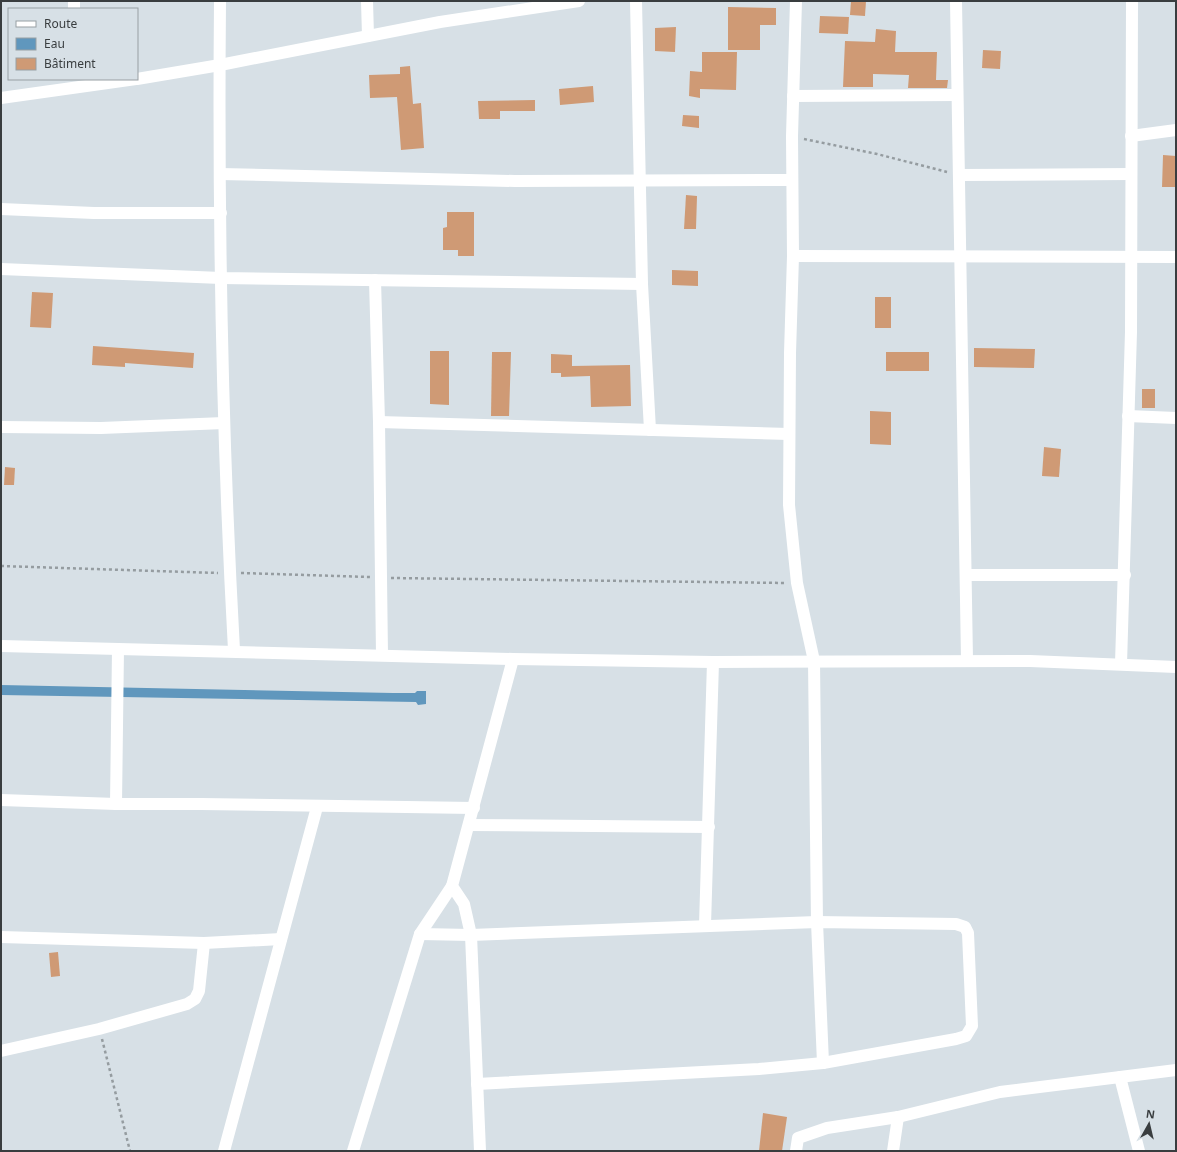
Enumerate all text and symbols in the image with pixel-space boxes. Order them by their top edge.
legend [8,8,138,80]
text: Route [44,15,77,32]
text: Eau [44,35,65,52]
text: Bâtiment [44,55,96,72]
north arrow [1129,1104,1169,1144]
text: N [1145,1106,1156,1122]

